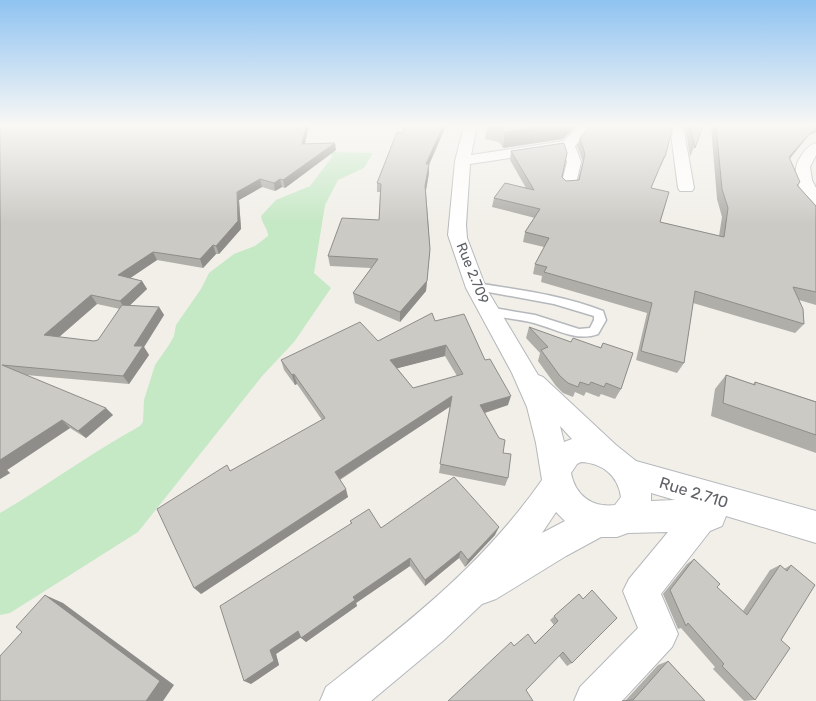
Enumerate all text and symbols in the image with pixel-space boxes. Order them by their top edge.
street label: Rue 2.709 [453,240,493,306]
street label: Rue 2.710 [657,473,731,512]

